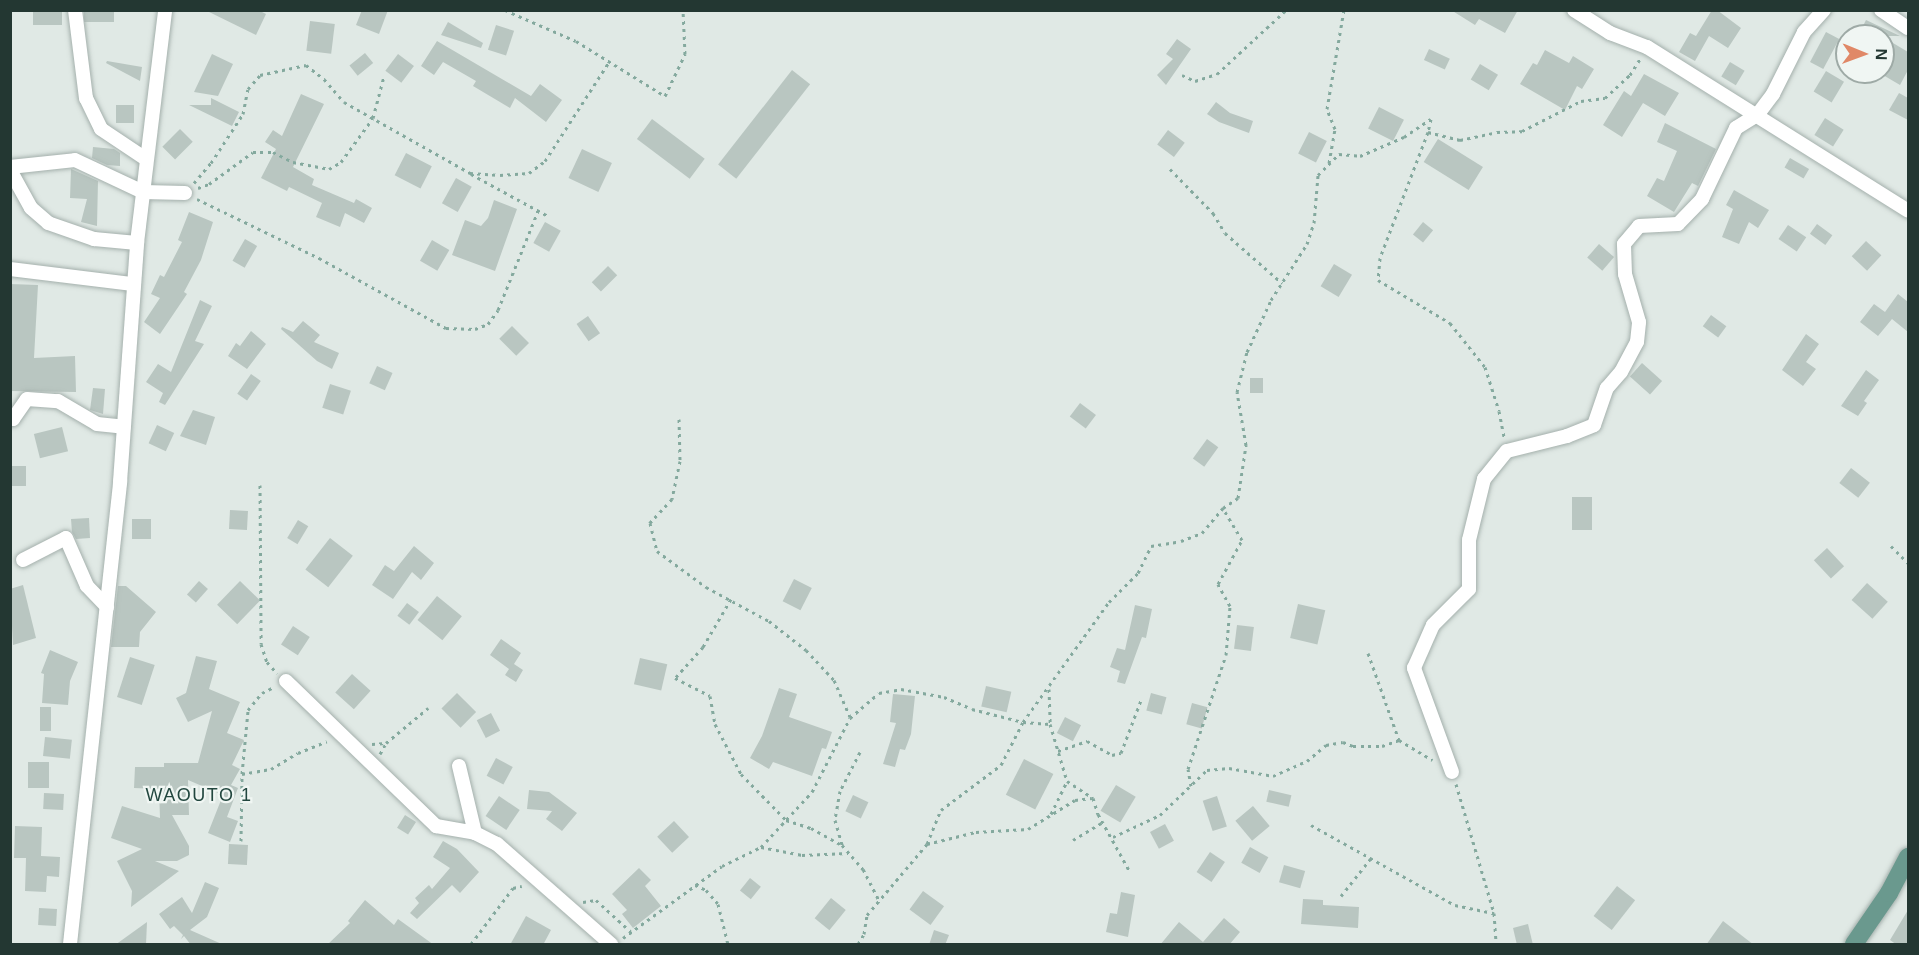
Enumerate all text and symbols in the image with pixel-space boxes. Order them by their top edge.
north arrow [1835,24,1895,84]
text: N [1873,48,1890,60]
district label: WAOUTO 1 [145,784,253,806]

